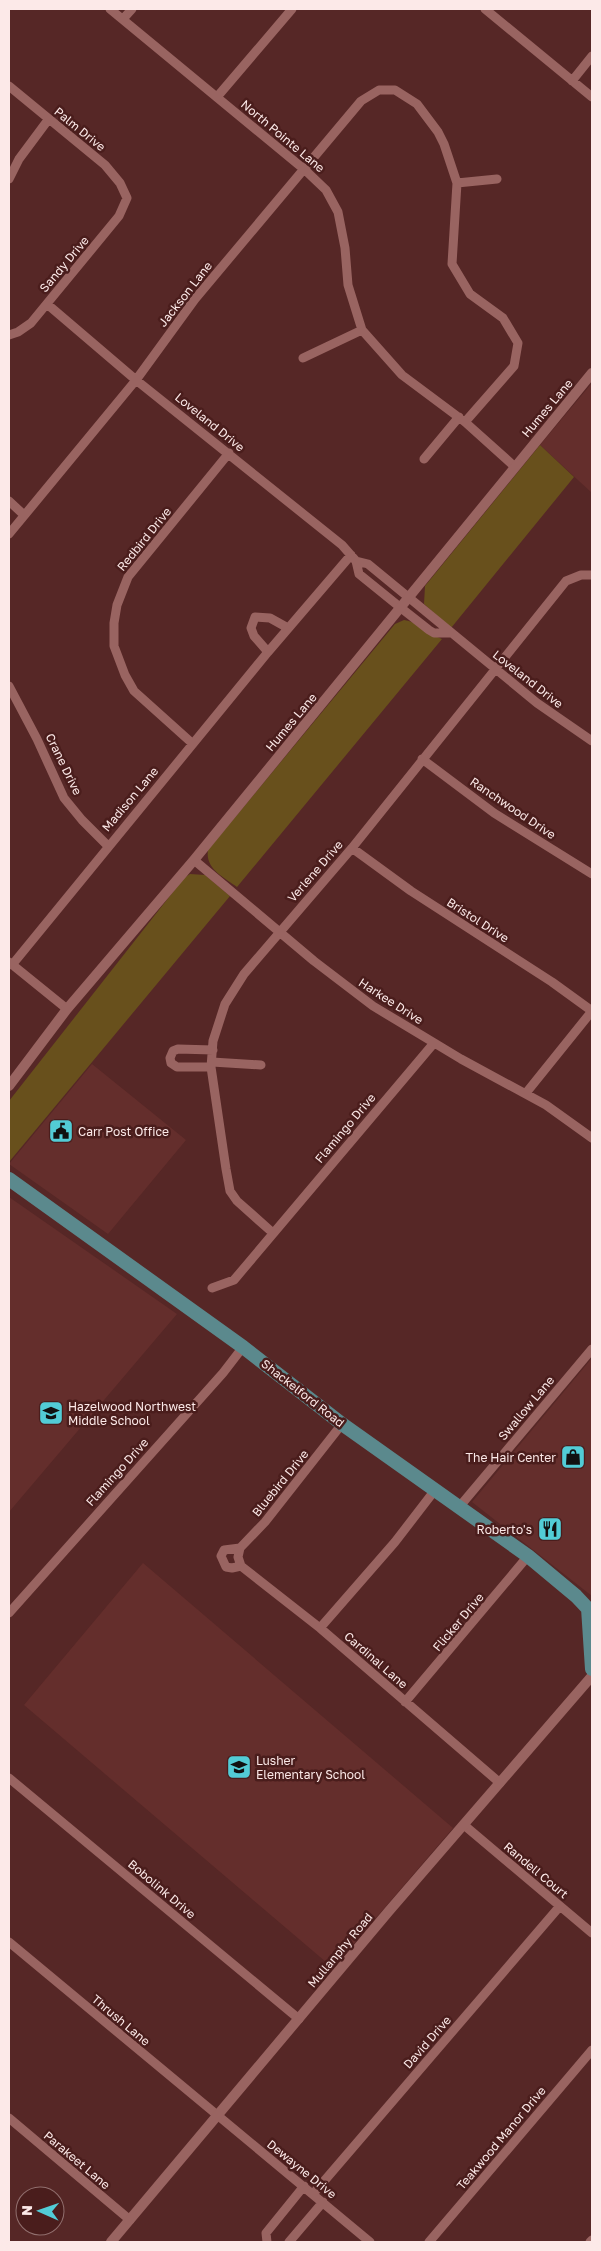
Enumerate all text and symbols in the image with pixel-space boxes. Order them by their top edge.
street label: North Pointe Lane [238,97,328,175]
street label: Palm Drive [51,104,109,154]
street label: Sandy Drive [36,233,92,295]
street label: Jackson Lane [155,258,215,330]
street label: Humes Lane [518,376,576,440]
street label: Loveland Drive [172,389,248,455]
street label: Redbird Drive [114,504,174,574]
street label: Loveland Drive [490,647,566,711]
street label: Humes Lane [262,690,320,754]
street label: Crane Drive [43,731,85,797]
street label: Madison Lane [99,764,161,834]
street label: Ranchwood Drive [467,774,559,842]
street label: Verlene Drive [284,837,346,905]
street label: Bristol Drive [444,894,512,946]
street label: Harkee Drive [356,975,426,1027]
street label: Flamingo Drive [312,1090,379,1166]
public building icon: Carr Post Office [48,1118,74,1144]
place label: Carr Post Office [78,1124,169,1139]
street label: Shackelford Road [258,1356,348,1430]
street label: Swallow Lane [495,1373,557,1443]
place label: Hazelwood Northwest Middle School [68,1399,196,1428]
school or university icon: Hazelwood Northwest Middle School [38,1400,64,1426]
street label: Flamingo Drive [83,1435,151,1509]
shop icon: The Hair Center [560,1444,586,1470]
street label: Bluebird Drive [249,1447,311,1519]
place label: The Hair Center [466,1450,556,1465]
restaurant icon: Roberto's [537,1516,563,1542]
place label: Roberto's [477,1522,532,1537]
street label: Flicker Drive [429,1590,487,1654]
street label: Cardinal Lane [341,1628,411,1692]
place label: Lusher Elementary School [256,1753,365,1782]
school or university icon: Lusher Elementary School [226,1754,252,1780]
street label: Randell Court [501,1839,571,1901]
street label: Bobolink Drive [125,1856,199,1922]
street label: Mullanphy Road [304,1910,376,1990]
street label: Thrush Lane [89,1991,153,2049]
street label: David Drive [400,2013,454,2071]
street label: Teakwood Manor Drive [453,2083,549,2193]
street label: Parakeet Lane [41,2128,113,2192]
street label: Dewayne Drive [264,2136,340,2202]
north arrow [15,2186,65,2236]
text: N [18,2205,35,2216]

